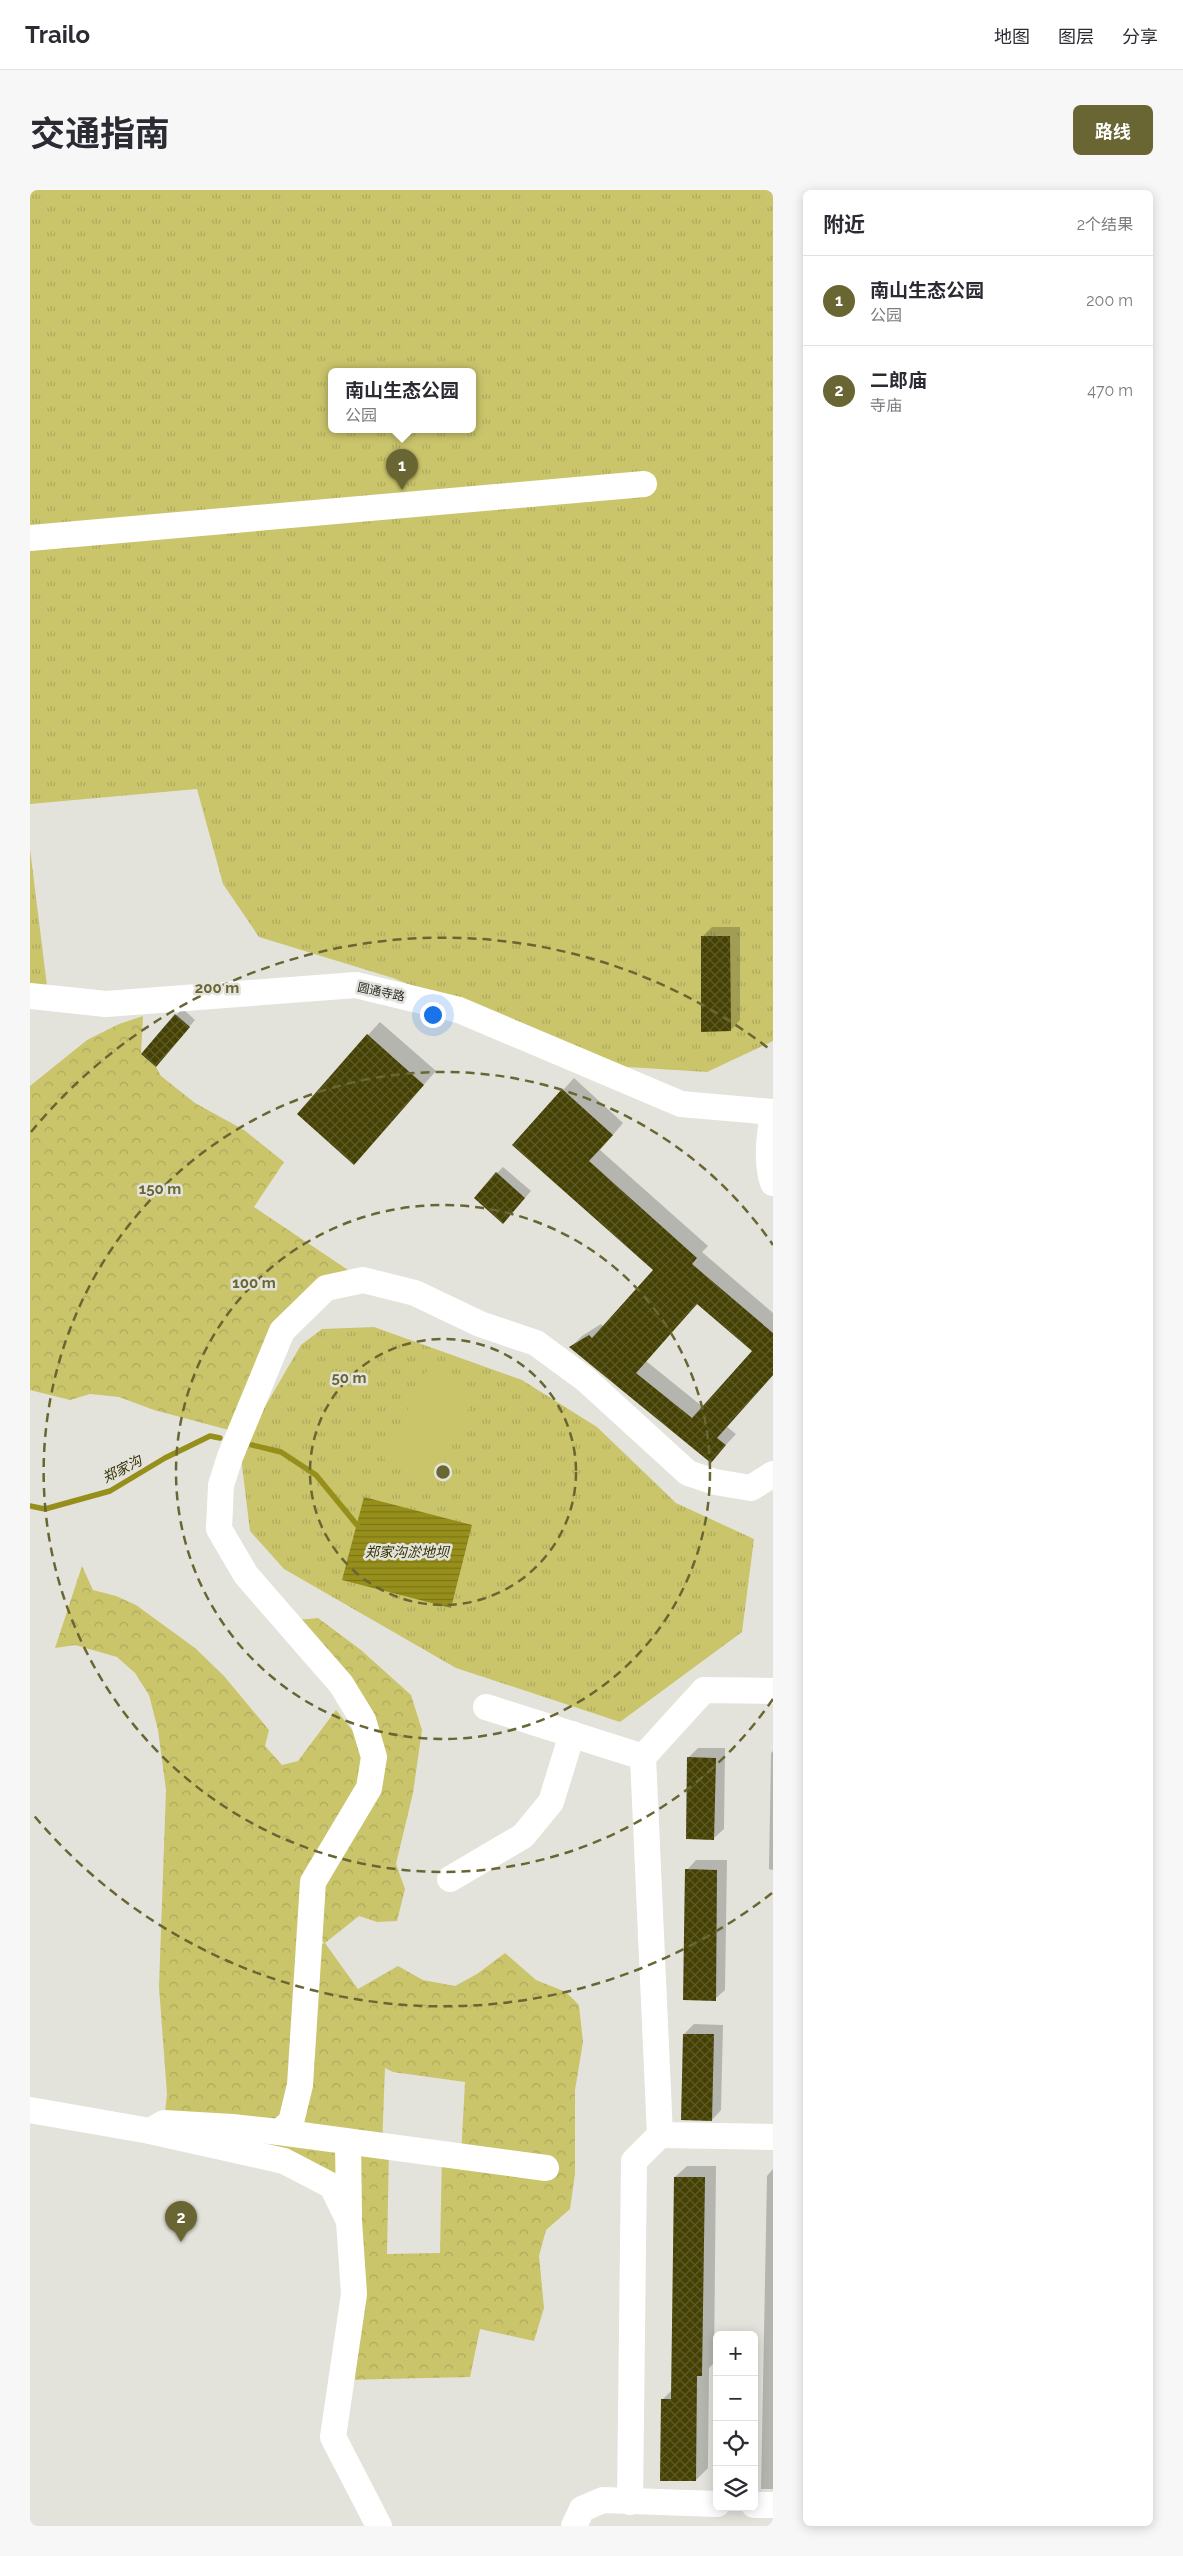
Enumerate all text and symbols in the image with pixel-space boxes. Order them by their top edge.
text: Trailo [25,20,90,49]
text: 地图 [994,26,1030,47]
text: 图层 [1058,26,1094,47]
text: 分享 [1122,26,1158,47]
button: 路线 [1073,105,1153,155]
text: 交通指南 [30,113,170,154]
text: 附近 [823,212,865,237]
text: 2个结果 [1077,215,1133,234]
text: 南山生态公园 [870,279,984,301]
text: 1 [835,291,843,310]
text: 200 m [1086,291,1133,310]
text: 公园 [870,306,902,325]
popup [328,368,476,433]
text: 二郎庙 [870,369,927,391]
text: 南山生态公园 [345,379,459,401]
text: 2 [834,381,844,400]
text: 470 m [1087,381,1133,400]
text: 寺庙 [870,396,902,415]
text: 公园 [345,406,377,425]
pin: 1 [386,449,418,490]
text: 200 m [195,979,239,997]
street label: 圆通寺路 [356,980,406,1004]
your location [420,1002,446,1028]
text: 150 m [139,1180,181,1198]
text: 100 m [232,1274,276,1292]
text: 50 m [331,1369,367,1387]
water label: 郑家沟 [100,1451,146,1486]
centre of rings [434,1463,452,1481]
water label: 郑家沟淤地坝 [365,1544,451,1560]
pin: 2 [165,2201,197,2242]
map controls [713,2331,758,2511]
button: + [713,2331,758,2376]
button: − [713,2376,758,2421]
button: locate [713,2421,758,2466]
button: layers [713,2466,758,2511]

